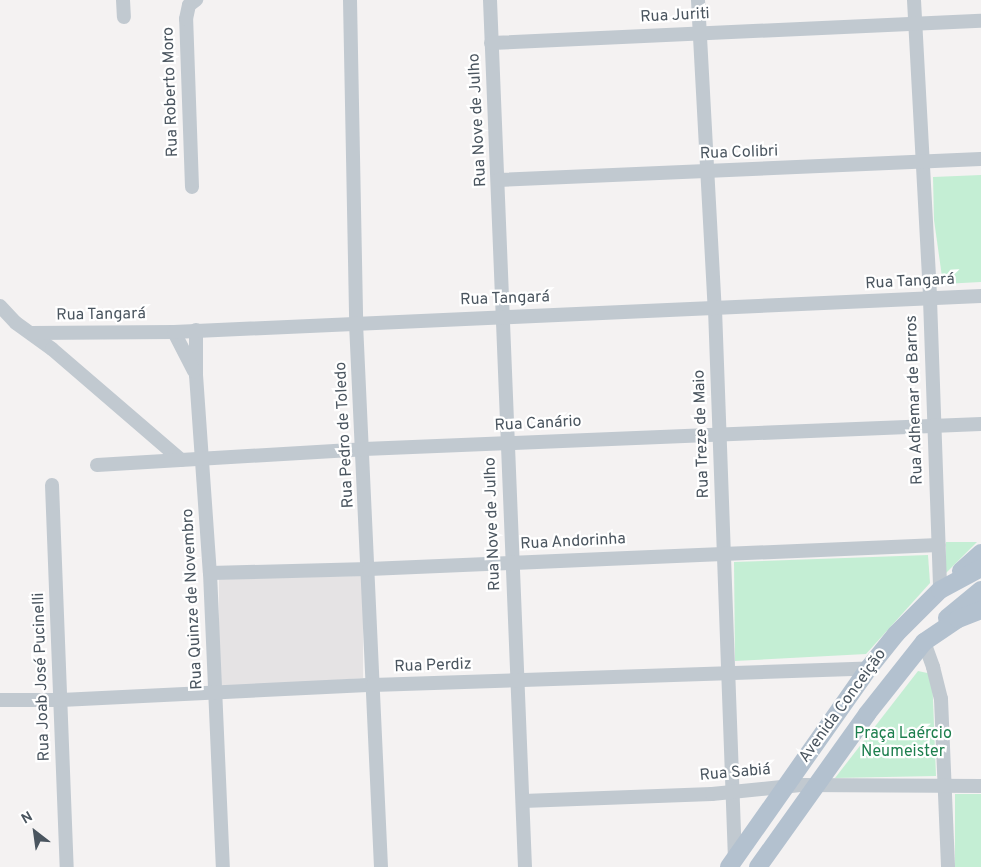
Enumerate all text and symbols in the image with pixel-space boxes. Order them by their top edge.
street label: Rua Juriti [640,5,710,27]
street label: Rua Roberto Moro [159,26,183,158]
street label: Rua Nove de Julho [465,53,491,187]
street label: Rua Colibri [699,142,779,164]
street label: Rua Tangará [864,270,956,294]
street label: Rua Tangará [460,288,550,310]
street label: Rua Tangará [56,305,146,325]
street label: Rua Adhemar de Barros [902,314,928,486]
street label: Rua Pedro de Toledo [332,361,358,509]
street label: Rua Treze de Maio [690,369,714,499]
street label: Rua Canário [494,412,582,436]
street label: Rua Nove de Julho [481,457,505,591]
street label: Rua Quinze de Novembro [179,508,207,690]
street label: Rua Andorinha [519,530,627,554]
street label: Rua Joab José Pucinelli [29,592,55,762]
street label: Avenida Conceição [795,645,891,767]
street label: Rua Perdiz [394,655,472,677]
park label: Praça Laércio Neumeister [854,724,952,762]
street label: Rua Sabiá [699,760,771,786]
north arrow [10,807,60,857]
text: N [19,809,36,828]

